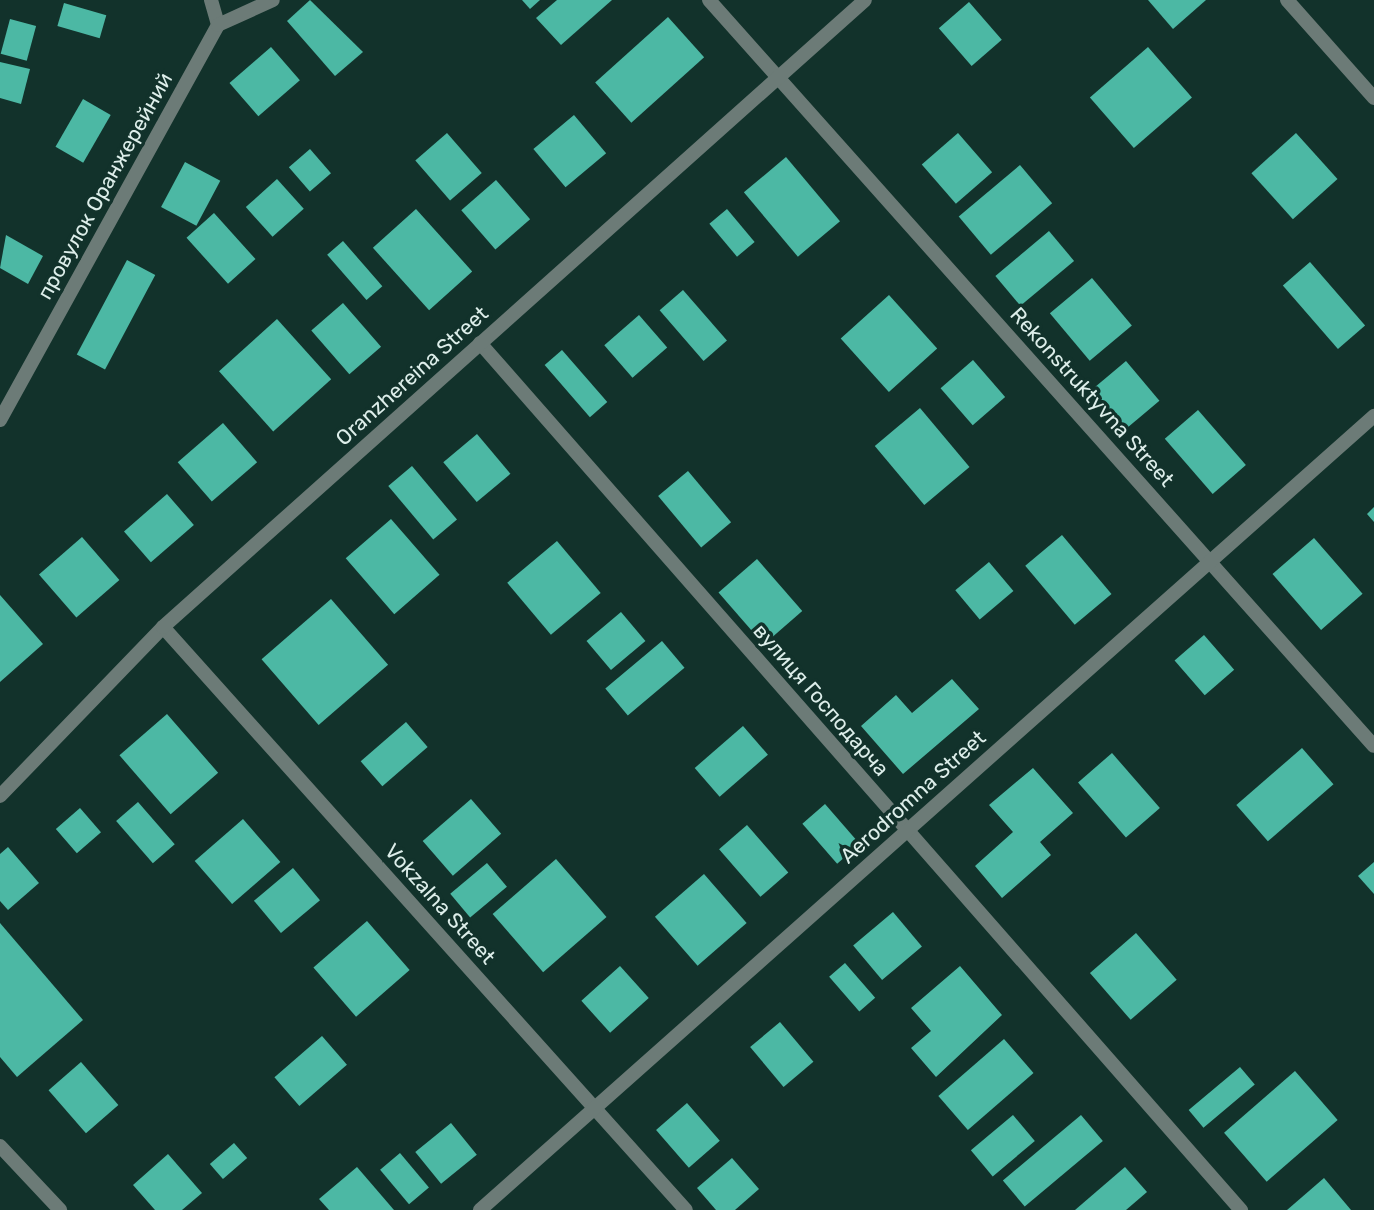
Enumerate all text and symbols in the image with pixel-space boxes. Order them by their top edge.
street label: провулок Оранжерейний [32,68,178,304]
street label: Oranzhereina Street [331,301,493,451]
street label: Rekonstruktyvna Street [1005,302,1179,492]
street label: вулиця Господарча [748,619,894,781]
street label: Aerodromna Street [835,725,991,869]
street label: Vokzalna Street [379,839,501,969]

